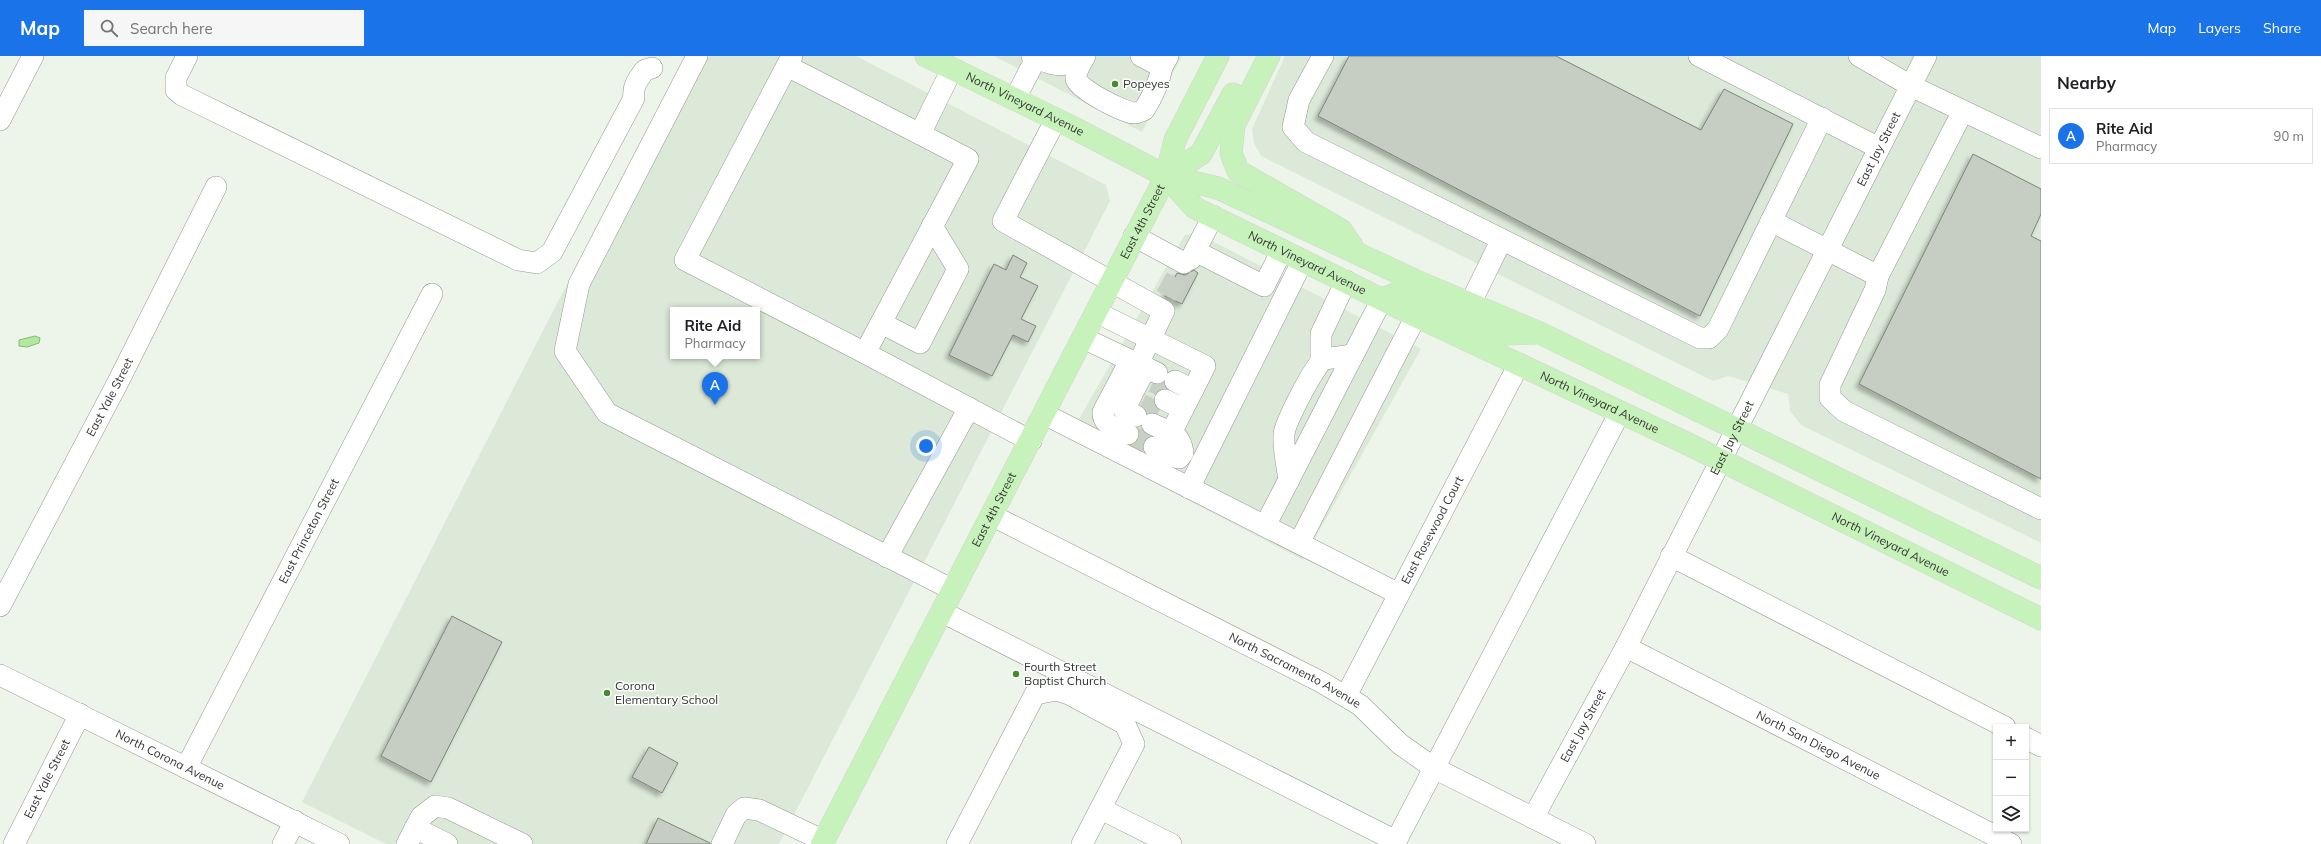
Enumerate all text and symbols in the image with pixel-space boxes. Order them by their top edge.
search box [84,10,364,46]
text: Map [20,16,60,40]
icon: search [98,17,120,39]
text: Search here [130,19,213,38]
text: Map [2147,19,2176,37]
text: Layers [2198,19,2241,37]
text: Share [2263,19,2301,37]
street label: North Vineyard Avenue [964,69,1087,139]
text: Nearby [2057,72,2116,93]
place label: Popeyes [1123,76,1170,91]
marker: Popeyes [1110,79,1120,89]
street label: East Jay Street [1853,109,1903,189]
text: Rite Aid [2096,119,2153,138]
text: A [2066,128,2076,144]
text: 90 m [2274,128,2304,144]
text: Pharmacy [2096,138,2157,154]
street label: East 4th Street [1117,181,1168,261]
street label: North Vineyard Avenue [1246,227,1369,298]
popup [670,307,760,359]
text: Rite Aid [684,316,741,335]
text: Pharmacy [684,335,746,351]
street label: East Yale Street [83,355,136,439]
street label: North Vineyard Avenue [1538,368,1662,436]
pin: A [702,372,728,405]
street label: East Jay Street [1707,398,1757,477]
your location [916,436,936,456]
street label: East 4th Street [968,470,1019,549]
street label: East Rosewood Court [1398,473,1466,586]
street label: East Princeton Street [275,476,342,586]
street label: North Vineyard Avenue [1830,509,1952,580]
street label: North Sacramento Avenue [1227,629,1364,711]
place label: Fourth Street Baptist Church [1024,659,1106,688]
marker: Fourth Street Baptist Church [1011,669,1021,679]
place label: Corona Elementary School [615,678,718,707]
street label: East Jay Street [1557,686,1609,765]
marker: Corona Elementary School [602,688,612,698]
street label: North San Diego Avenue [1754,707,1883,783]
map controls [1993,724,2029,832]
button: + [1993,724,2029,760]
street label: North Corona Avenue [113,726,227,793]
street label: East Yale Street [20,737,73,821]
button: − [1993,760,2029,796]
button: layers [1993,796,2029,832]

